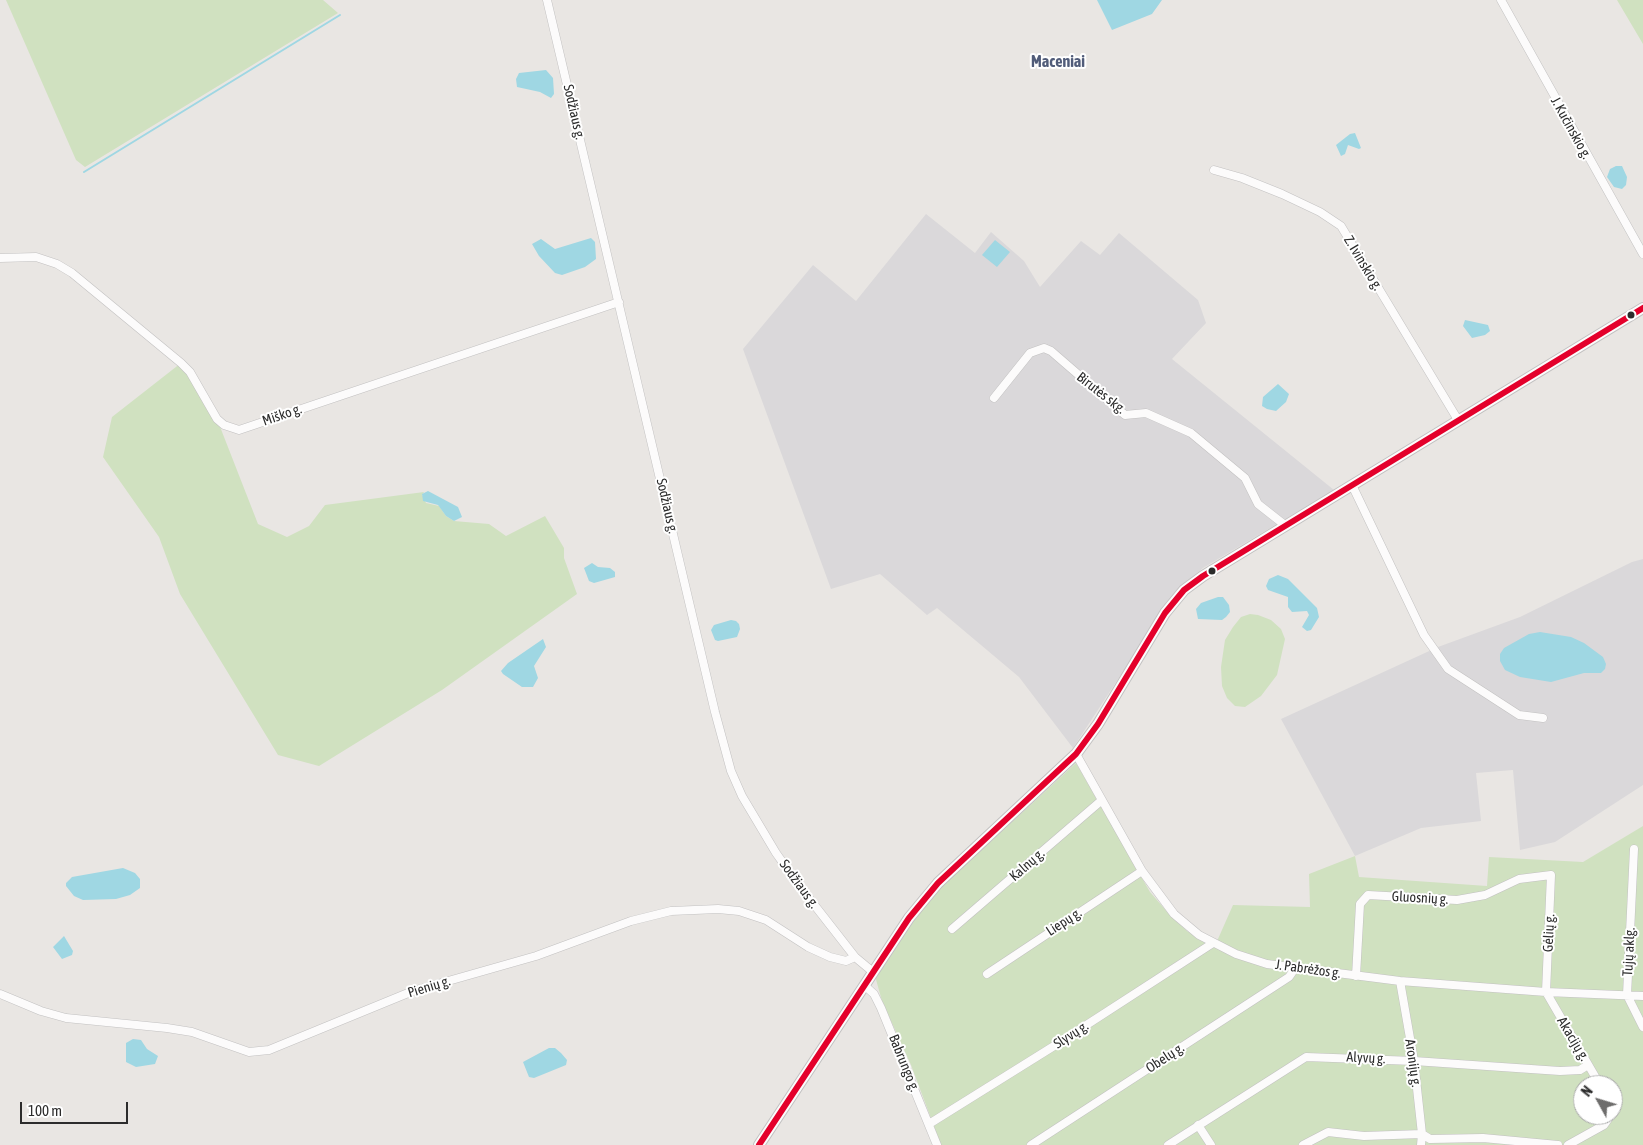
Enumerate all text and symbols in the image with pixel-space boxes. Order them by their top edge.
district label: Maceniai [1031,52,1085,72]
street label: Sodžiaus g. [560,83,588,141]
street label: J. Kučinskio g. [1547,94,1595,162]
street label: Z. Ivinskio g. [1340,233,1386,293]
unlabelled marker [1626,310,1636,320]
street label: Birutės skg. [1073,369,1129,417]
street label: Miško g. [260,400,304,430]
street label: Sodžiaus g. [653,477,681,535]
unlabelled marker [1207,566,1217,576]
street label: Kalnų g. [1006,845,1048,885]
street label: Sodžiaus g. [776,856,822,912]
street label: Gluosnių g. [1391,888,1449,908]
street label: Liepų g. [1043,904,1085,940]
street label: Gėlių g. [1540,914,1558,952]
street label: Tujų aklg. [1619,927,1639,977]
street label: J. Pabrėžos g. [1274,956,1342,982]
street label: Pienių g. [406,973,452,1001]
street label: Akacijų g. [1553,1014,1593,1064]
street label: Slyvų g. [1050,1018,1092,1052]
street label: Babrungo g. [885,1032,923,1094]
street label: Aronijų g. [1401,1038,1425,1088]
street label: Obelų g. [1143,1039,1187,1077]
street label: Alyvų g. [1346,1049,1386,1067]
north arrow [1573,1075,1623,1125]
text: N [1578,1083,1596,1099]
scale bar [22,1092,130,1124]
text: 100 m [28,1102,62,1119]

